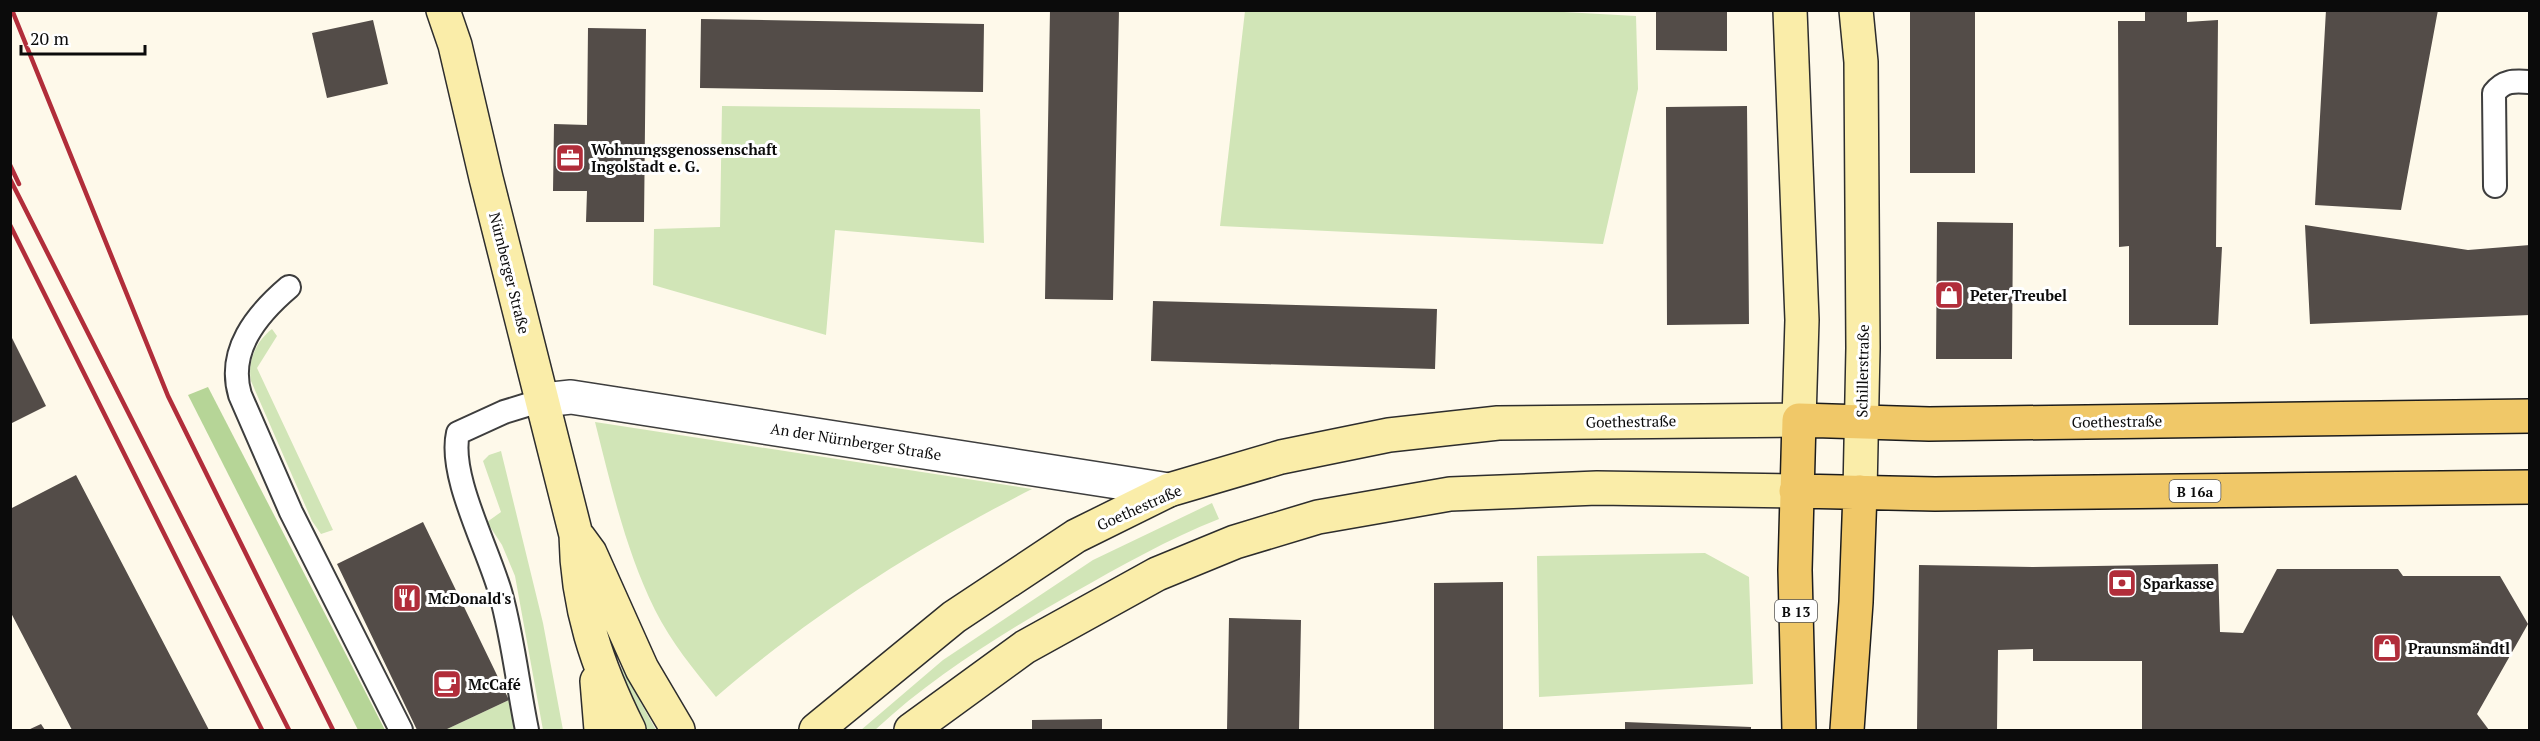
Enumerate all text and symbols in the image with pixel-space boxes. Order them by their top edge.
scale bar [21,18,146,56]
text: 20 m [30,26,70,50]
place label: Wohnungsgenossenschaft Ingolstadt e. G. [591,139,778,176]
office icon: Wohnungsgenossenschaft Ingolstadt e. G. [554,142,586,174]
street label: Nürnberger Straße [485,210,535,336]
shop icon: Peter Treubel [1933,279,1965,311]
place label: Peter Treubel [1970,285,2067,305]
street label: Schillerstraße [1851,324,1873,418]
street label: Goethestraße [1586,410,1676,432]
street label: Goethestraße [2072,410,2162,432]
street label: An der Nürnberger Straße [769,418,943,464]
street label: Goethestraße [1094,479,1184,535]
road number: B 16a [2170,480,2220,502]
bank icon: Sparkasse [2106,567,2138,599]
place label: Sparkasse [2143,573,2214,593]
restaurant icon: McDonald's [391,582,423,614]
place label: McDonald's [428,588,512,608]
road number: B 13 [1775,600,1817,622]
shop icon: Praunsmändtl [2371,632,2403,664]
place label: Praunsmändtl [2408,638,2510,658]
cafe icon: McCafé [431,668,463,700]
place label: McCafé [468,674,521,694]

